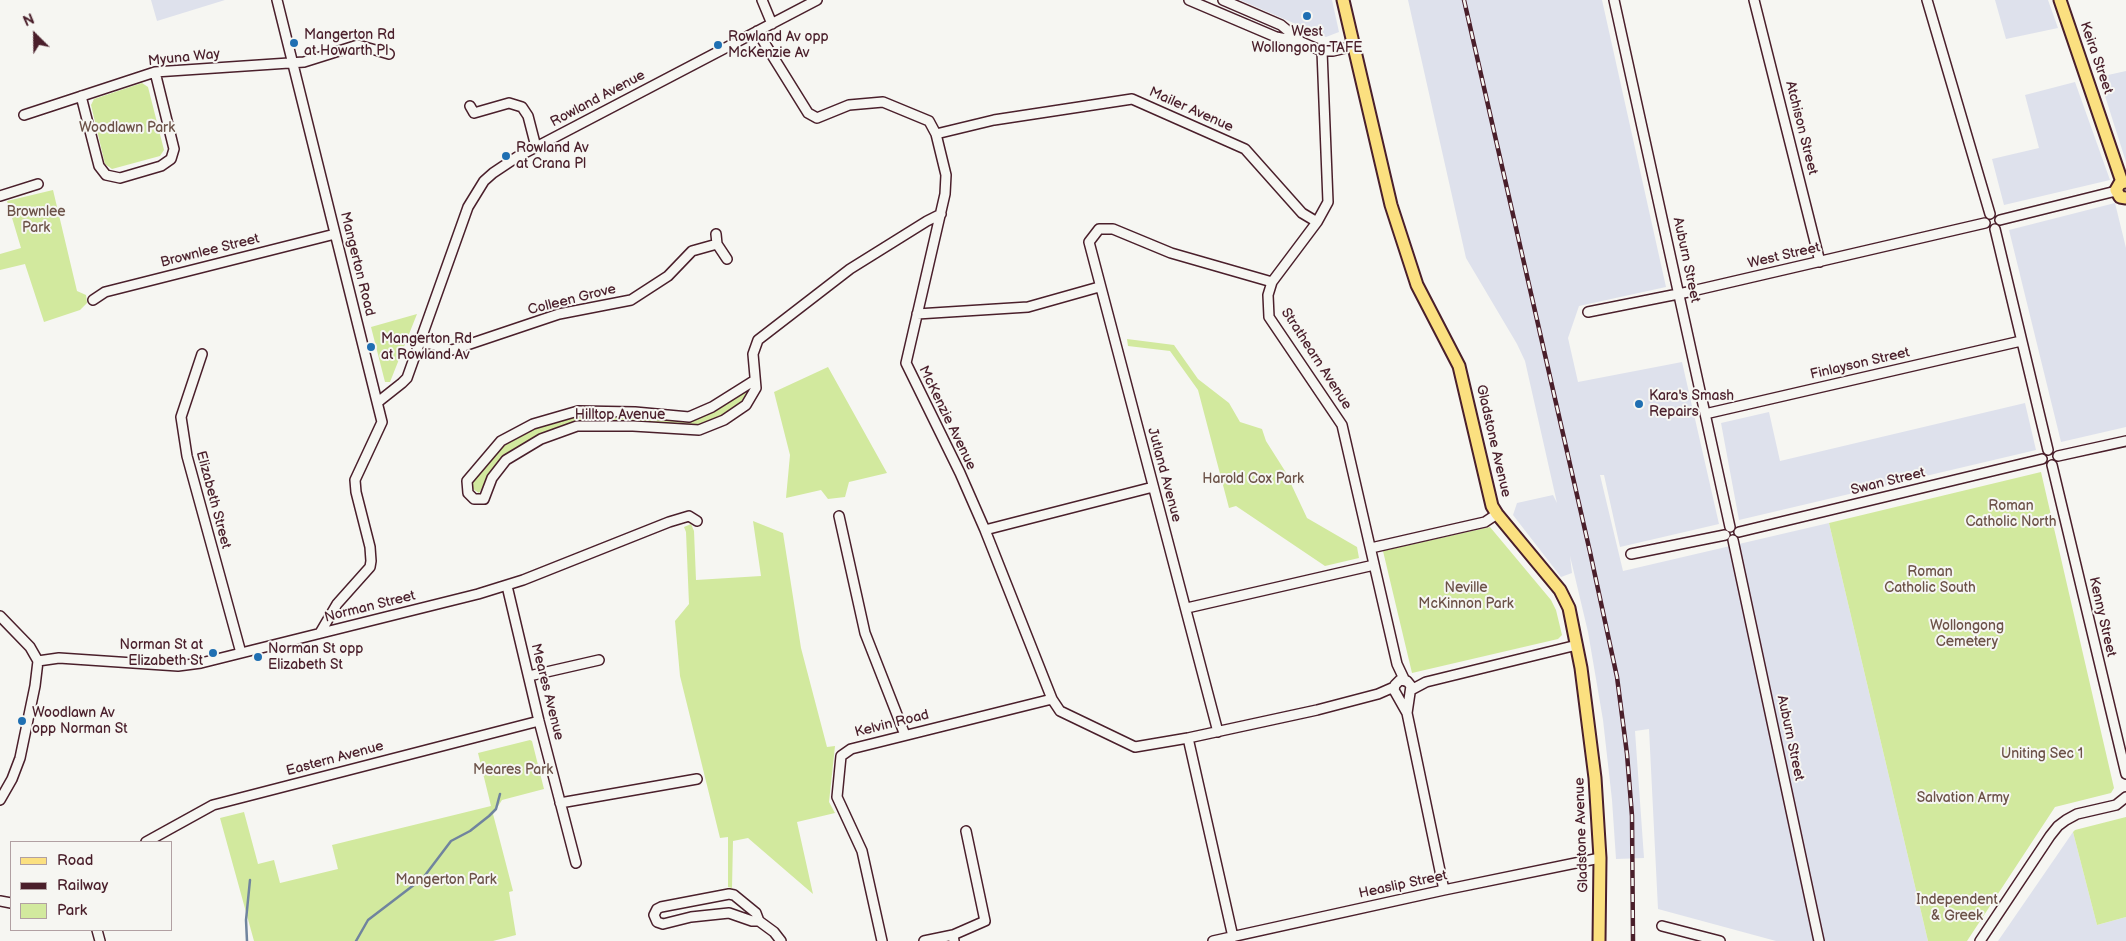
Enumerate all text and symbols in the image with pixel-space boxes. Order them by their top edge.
north arrow [10,10,60,60]
marker: West Wollongong TAFE [1301,10,1313,22]
text: N [21,11,37,31]
street label: Keira Street [2076,20,2116,96]
place label: West Wollongong TAFE [1252,24,1362,56]
place label: Mangerton Rd at Howarth Pl [304,27,395,59]
place label: Rowland Av opp McKenzie Av [728,29,829,62]
marker: Mangerton Rd at Howarth Pl [288,37,300,49]
marker: Rowland Av opp McKenzie Av [712,39,724,51]
street label: Myuna Way [147,46,221,70]
street label: Rowland Avenue [548,67,648,131]
street label: Atchison Street [1781,79,1821,177]
street label: Mailer Avenue [1146,84,1236,136]
park label: Woodlawn Park [79,120,175,136]
place label: Rowland Av at Crana Pl [516,140,589,172]
marker: Rowland Av at Crana Pl [500,150,512,162]
park label: Brownlee Park [6,204,66,236]
street label: Mangerton Road [336,210,378,318]
street label: Auburn Street [1669,216,1703,304]
street label: Brownlee Street [159,231,261,271]
street label: West Street [1746,240,1822,272]
street label: Colleen Grove [526,281,618,319]
street label: Strathearn Avenue [1277,305,1355,413]
place label: Mangerton Rd at Rowland Av [381,331,472,364]
marker: Mangerton Rd at Rowland Av [365,341,377,353]
street label: Finlayson Street [1809,344,1911,384]
street label: McKenzie Avenue [915,363,979,473]
street label: Gladstone Avenue [1472,383,1514,499]
place label: Kara's Smash Repairs [1649,388,1734,421]
marker: Kara's Smash Repairs [1633,398,1645,410]
street label: Hilltop Avenue [575,407,665,423]
street label: Jutland Avenue [1143,426,1185,524]
street label: Elizabeth Street [192,449,234,551]
street label: Swan Street [1849,465,1927,499]
park label: Harold Cox Park [1202,471,1304,487]
park label: Roman Catholic North [1965,498,2057,530]
park label: Roman Catholic South [1884,564,1976,596]
street label: Kenny Street [2085,575,2119,659]
park label: Neville McKinnon Park [1418,580,1514,612]
street label: Norman Street [323,588,417,626]
park label: Wollongong Cemetery [1930,618,2004,650]
place label: Norman St at Elizabeth St [120,637,203,670]
place label: Norman St opp Elizabeth St [268,641,363,674]
street label: Meares Avenue [527,642,567,742]
marker: Norman St at Elizabeth St [207,647,219,659]
marker: Norman St opp Elizabeth St [252,651,264,663]
street label: Auburn Street [1773,694,1807,782]
place label: Woodlawn Av opp Norman St [32,705,127,738]
street label: Kelvin Road [853,707,931,741]
marker: Woodlawn Av opp Norman St [16,715,28,727]
street label: Eastern Avenue [285,738,385,780]
park label: Uniting Sec 1 [2001,746,2083,762]
park label: Meares Park [473,762,553,778]
street label: Gladstone Avenue [1572,777,1592,893]
park label: Salvation Army [1917,790,2009,806]
legend [10,841,172,931]
text: Road [57,851,93,870]
street label: Heaslip Street [1357,867,1449,903]
park label: Mangerton Park [395,872,497,888]
text: Railway [57,876,108,895]
park label: Independent & Greek [1916,892,1998,924]
text: Park [57,901,87,920]

